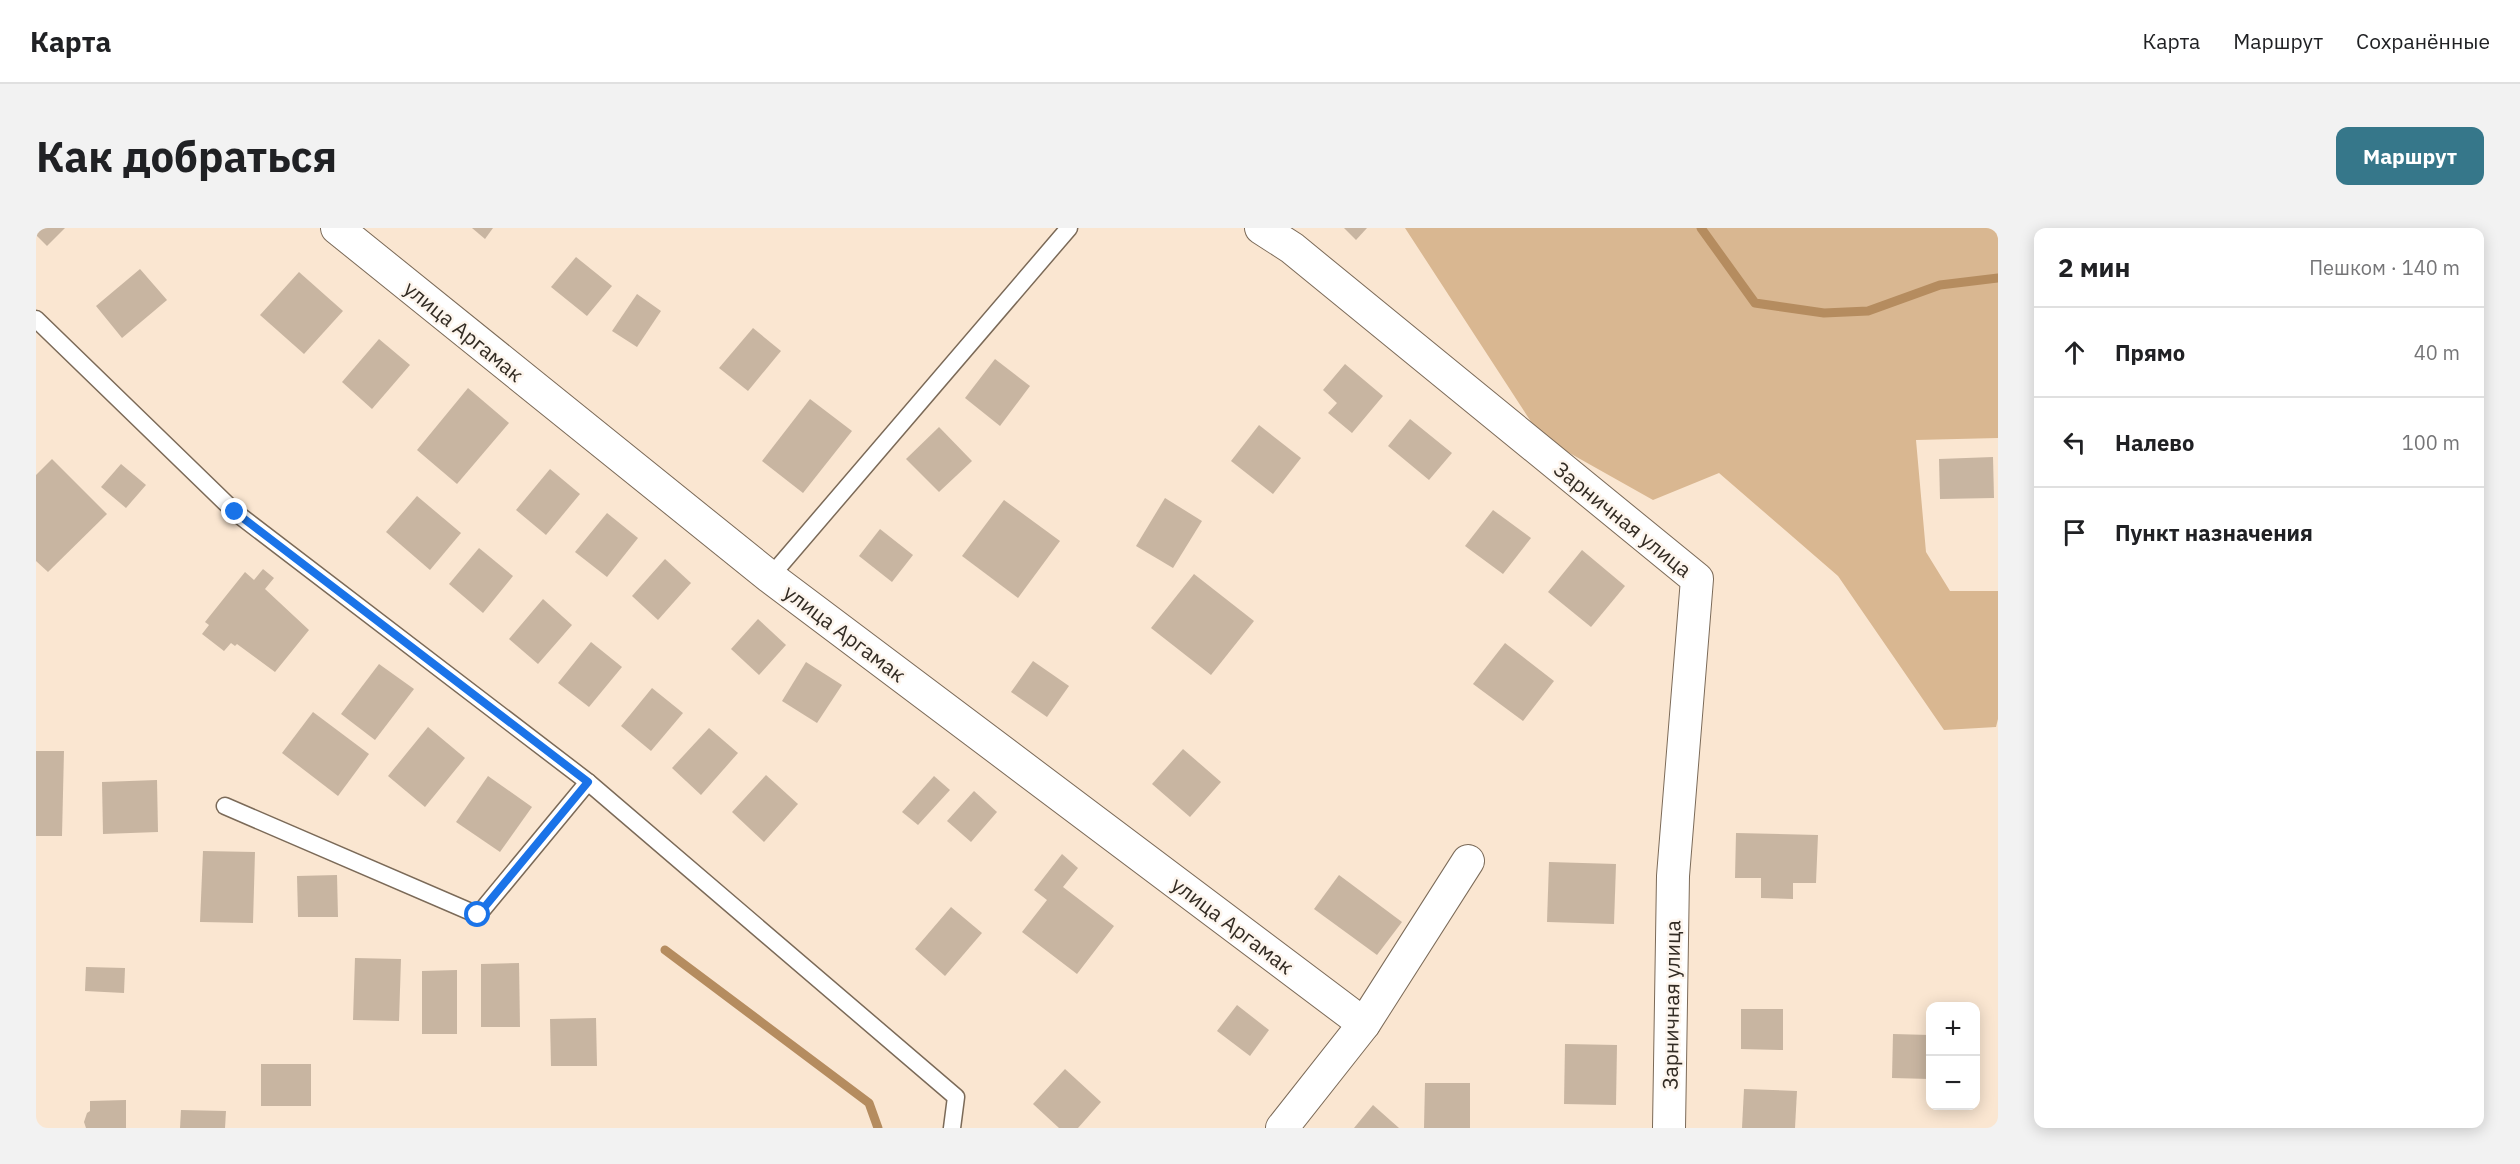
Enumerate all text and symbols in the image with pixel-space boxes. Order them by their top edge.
text: Карта [30,23,111,60]
text: Карта [2142,27,2200,55]
text: Маршрут [2233,27,2323,55]
text: Сохранённые [2356,27,2490,55]
button: Маршрут [2336,127,2484,185]
text: Как добраться [36,129,337,184]
text: 2 мин [2058,250,2130,284]
text: Пешком · 140 m [2309,254,2460,281]
street label: улица Аргамак [398,274,530,388]
icon: ahead [2058,336,2091,369]
text: Прямо [2115,338,2185,367]
text: 40 m [2414,339,2460,366]
icon: left [2058,426,2091,459]
text: Налево [2115,428,2194,457]
text: 100 m [2402,429,2460,456]
street label: Зарничная улица [1548,455,1698,583]
route end [221,498,247,524]
icon: arrive [2058,516,2091,549]
text: Пункт назначения [2115,518,2313,547]
street label: улица Аргамак [778,578,912,688]
street label: улица Аргамак [1166,870,1300,980]
route start [464,901,490,927]
street label: Зарничная улица [1656,920,1686,1090]
map controls [1926,1002,1980,1110]
button: + [1926,1002,1980,1056]
button: − [1926,1056,1980,1110]

